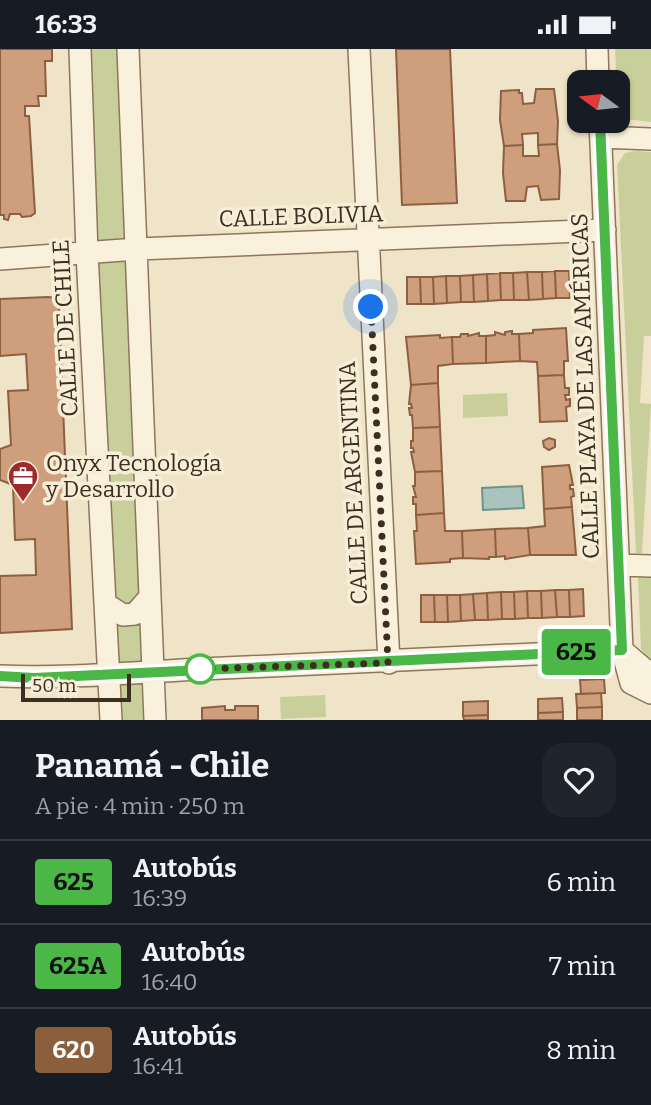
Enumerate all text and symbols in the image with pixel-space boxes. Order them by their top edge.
text: 16:33 [35,9,97,40]
north arrow [567,70,630,133]
map controls [567,70,630,133]
street label: CALLE BOLIVIA [218,199,385,233]
street label: CALLE PLAYA DE LAS AMÉRICAS [565,212,605,560]
street label: CALLE DE CHILE [46,239,84,417]
your location [353,289,388,324]
street label: CALLE DE ARGENTINA [333,360,373,605]
place label: Onyx Tecnología y Desarrollo [45,449,222,503]
office icon: Onyx Tecnología y Desarrollo [6,459,40,503]
line badge: 625 [536,629,616,675]
text: 625 [556,638,596,666]
unlabelled marker [185,654,215,684]
scale bar [21,671,131,703]
text: 50 m [32,674,76,697]
button: heart [542,743,616,817]
text: Panamá - Chile [35,746,269,786]
text: A pie · 4 min · 250 m [35,792,245,820]
text: Autobús [133,853,237,884]
text: 6 min [547,867,616,898]
text: 625 [53,868,94,896]
text: 16:39 [133,884,187,912]
text: Autobús [142,937,245,968]
text: 7 min [549,951,616,982]
text: 625A [49,952,107,980]
text: 16:40 [142,968,198,996]
text: Autobús [133,1021,237,1052]
text: 8 min [546,1035,616,1066]
text: 620 [52,1036,95,1064]
text: 16:41 [133,1052,183,1080]

